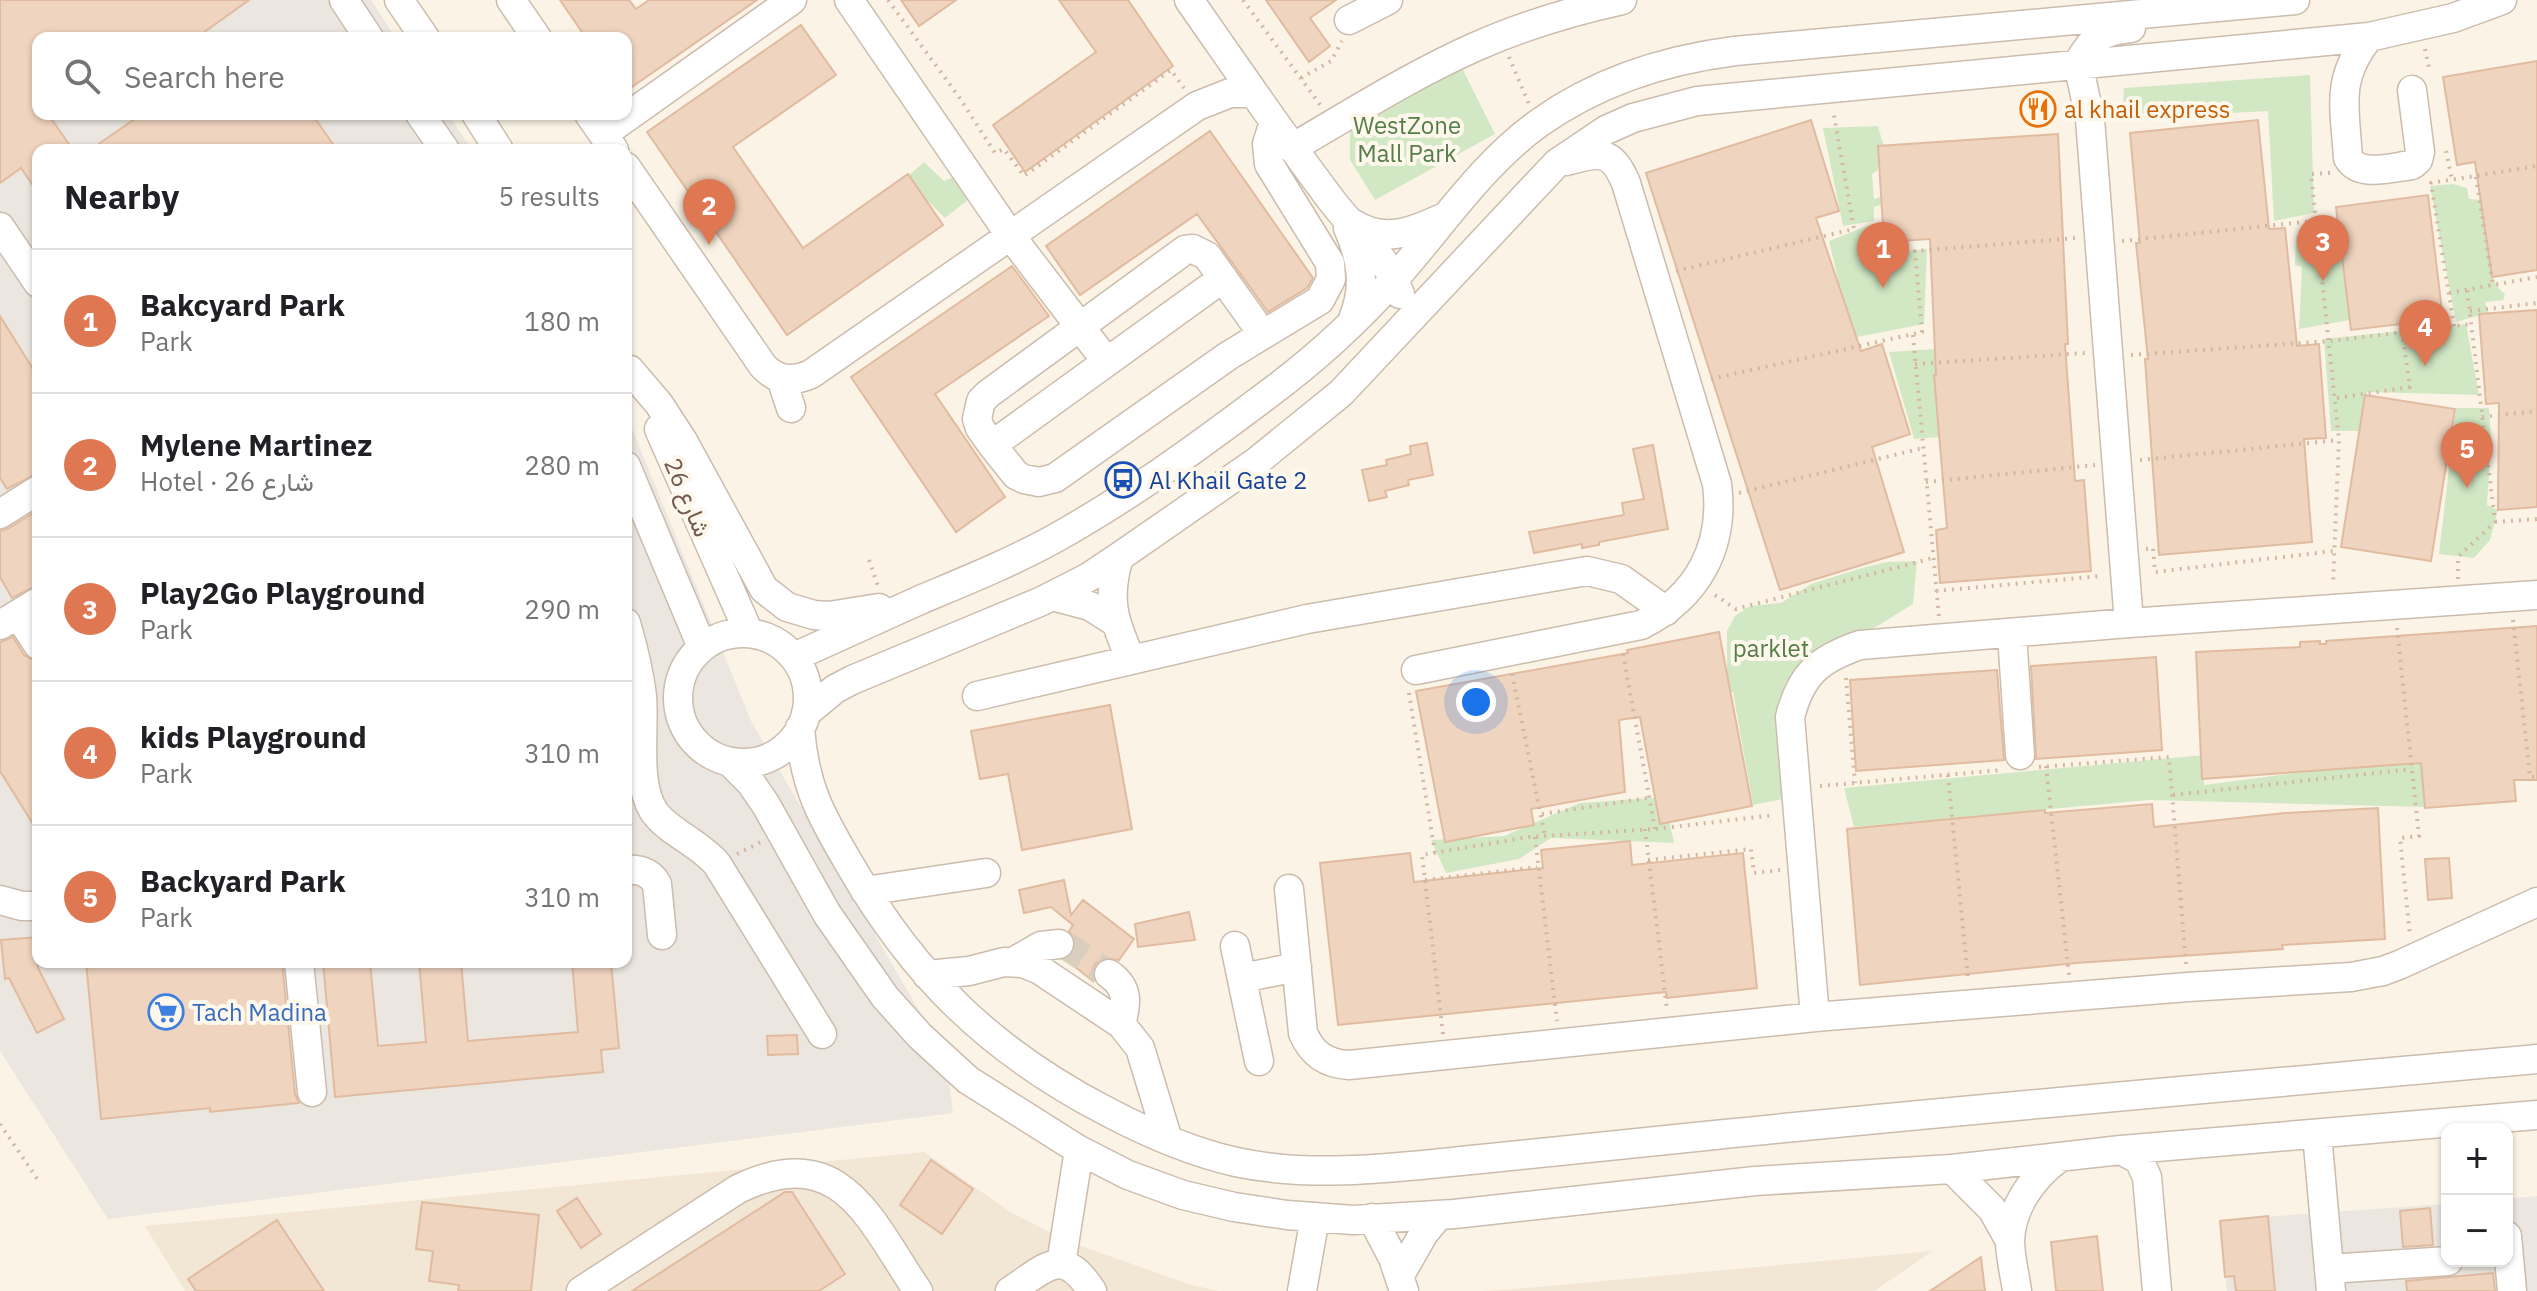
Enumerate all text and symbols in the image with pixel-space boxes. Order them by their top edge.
search box [32,32,632,120]
icon: search [60,54,104,98]
text: Search here [124,57,285,96]
restaurant icon: al khail express [2019,90,2057,128]
place label: al khail express [2064,93,2230,125]
park label: WestZone Mall Park [1353,109,1461,169]
text: Nearby [64,174,179,218]
text: 5 results [498,179,600,213]
pin: 2 [683,179,735,245]
pin: 3 [2297,215,2349,281]
pin: 1 [1857,222,1909,288]
text: Bakcyard Park [140,285,345,324]
pin: 4 [2399,300,2451,366]
text: 1 [82,304,98,338]
text: 180 m [524,304,600,338]
text: Park [140,324,193,358]
pin: 5 [2441,422,2493,488]
text: Mylene Martinez [140,425,372,464]
text: 2 [82,448,98,482]
text: 280 m [524,448,600,482]
street label: شارع 26 [656,453,719,542]
bus stop icon: Al Khail Gate 2 [1104,461,1142,499]
text: Hotel · شارع 26 [140,464,314,498]
place label: Al Khail Gate 2 [1149,464,1308,496]
text: Play2Go Playground [140,573,426,612]
text: 3 [82,592,98,626]
text: 290 m [524,592,600,626]
text: Park [140,612,193,646]
park label: parklet [1733,632,1809,664]
your location [1456,682,1496,722]
text: kids Playground [140,717,367,756]
text: 4 [82,736,98,770]
text: 310 m [524,736,600,770]
text: Park [140,756,193,790]
text: Backyard Park [140,861,345,900]
text: 5 [82,880,98,914]
text: 310 m [524,880,600,914]
text: Park [140,900,193,934]
supermarket icon: Tach Madina [147,993,185,1031]
place label: Tach Madina [192,996,327,1028]
map controls [2441,1123,2513,1267]
button: + [2441,1123,2513,1195]
button: − [2441,1195,2513,1267]

